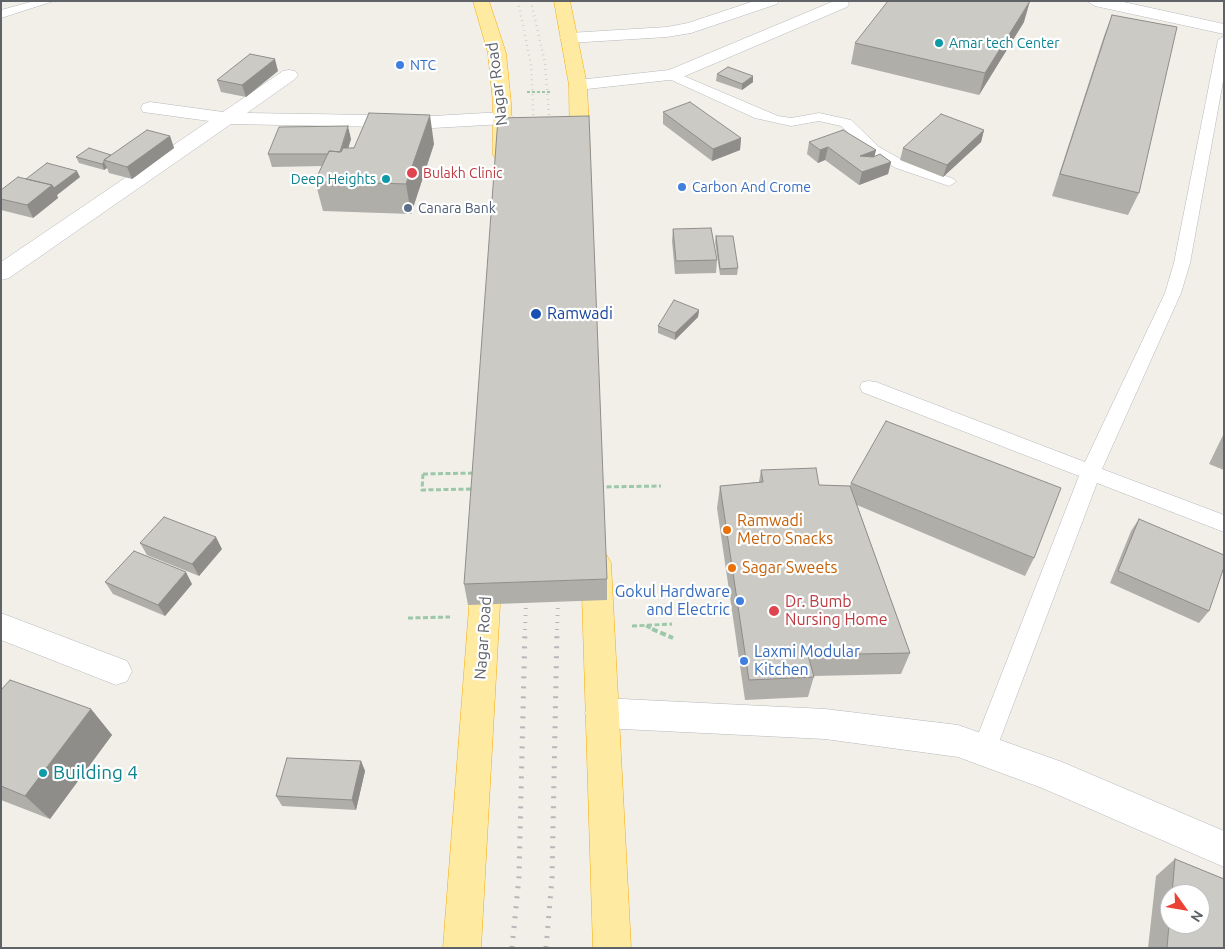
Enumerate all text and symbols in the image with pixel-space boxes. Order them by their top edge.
place label: Amar tech Center [949,35,1060,51]
marker: Amar tech Center [933,37,945,49]
street label: Nagar Road [482,41,512,127]
place label: NTC [410,57,436,73]
marker: NTC [394,59,406,71]
place label: Bulakh Clinic [423,165,503,181]
marker: Bulakh Clinic [405,166,419,180]
place label: Deep Heights [291,171,376,187]
marker: Deep Heights [380,173,392,185]
place label: Carbon And Crome [692,179,811,195]
marker: Carbon And Crome [676,181,688,193]
place label: Canara Bank [418,200,496,216]
marker: Canara Bank [402,202,414,214]
place label: Ramwadi [547,304,613,324]
marker: Ramwadi [529,307,543,321]
place label: Ramwadi Metro Snacks [737,511,833,549]
marker: Ramwadi Metro Snacks [721,524,733,536]
place label: Sagar Sweets [742,558,837,578]
marker: Sagar Sweets [726,562,738,574]
place label: Gokul Hardware and Electric [615,582,730,620]
place label: Dr. Bumb Nursing Home [785,592,888,630]
marker: Gokul Hardware and Electric [734,595,746,607]
street label: Nagar Road [471,596,495,680]
marker: Dr. Bumb Nursing Home [767,604,781,618]
place label: Laxmi Modular Kitchen [754,642,860,680]
marker: Laxmi Modular Kitchen [738,655,750,667]
place label: Building 4 [53,762,138,784]
marker: Building 4 [37,767,49,779]
north arrow [1160,884,1210,934]
text: N [1187,908,1206,925]

